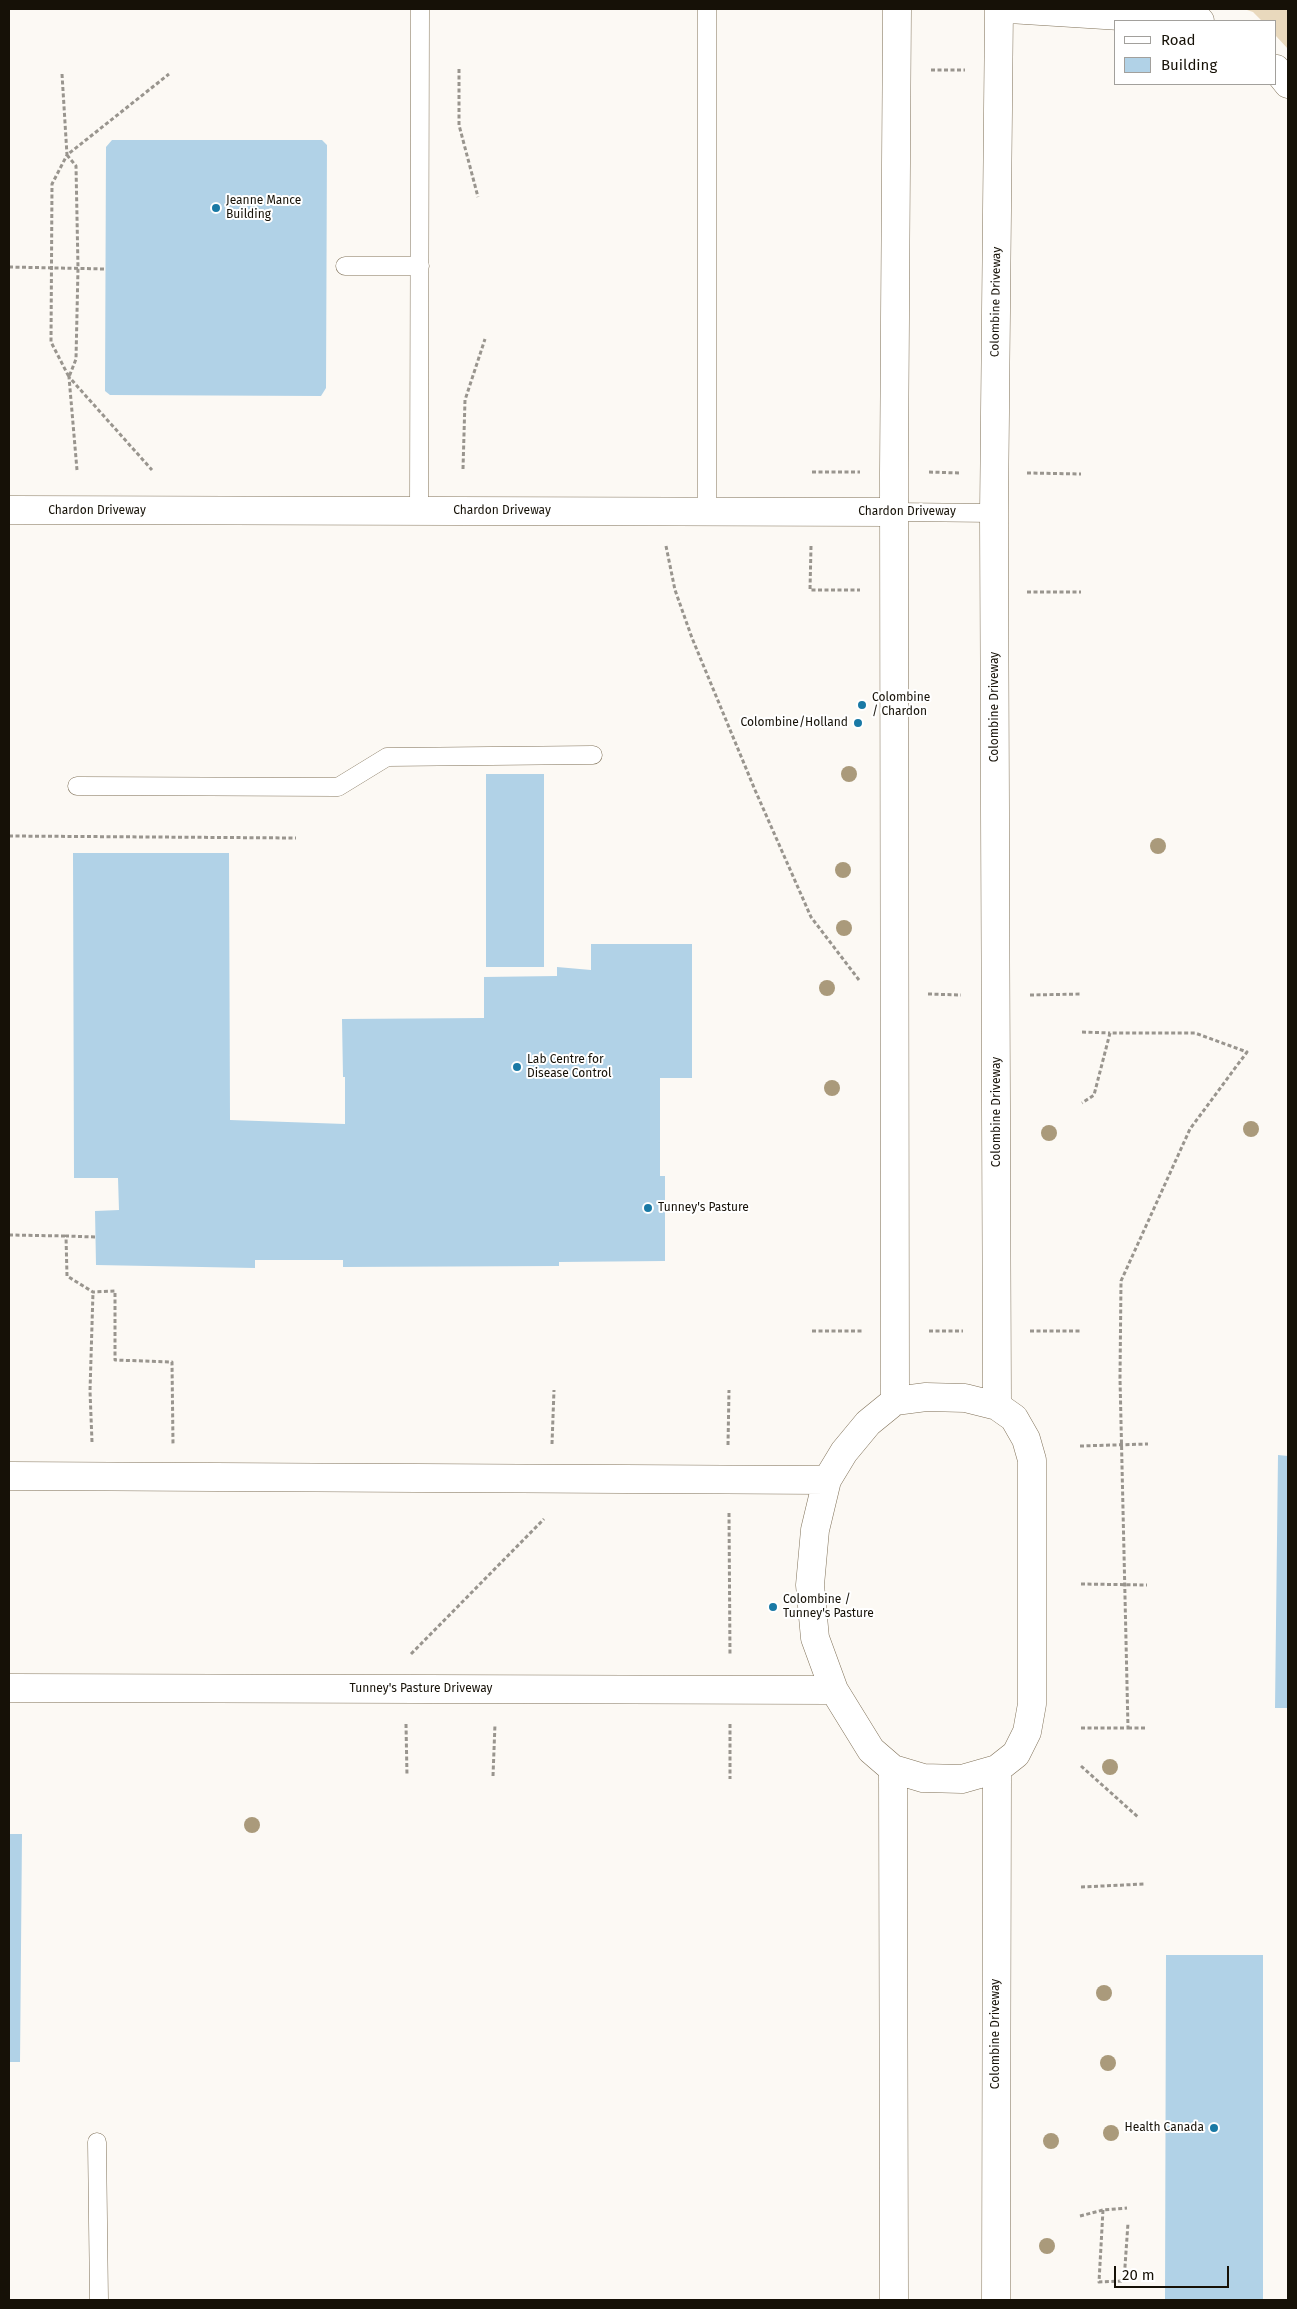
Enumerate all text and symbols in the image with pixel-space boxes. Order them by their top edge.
legend [1114,20,1277,85]
text: Road [1161,31,1196,49]
text: Building [1161,56,1217,74]
place label: Jeanne Mance Building [226,194,301,222]
marker: Jeanne Mance Building [210,202,222,214]
street label: Colombine Driveway [988,247,1004,357]
street label: Chardon Driveway [48,504,146,518]
street label: Chardon Driveway [453,504,551,518]
street label: Chardon Driveway [858,505,956,519]
street label: Colombine Driveway [988,652,1002,762]
place label: Colombine / Chardon [872,691,930,719]
marker: Colombine / Chardon [856,699,868,711]
place label: Colombine/Holland [741,716,848,730]
marker: Colombine/Holland [852,717,864,729]
place label: Lab Centre for Disease Control [527,1053,612,1081]
street label: Colombine Driveway [990,1057,1004,1167]
marker: Lab Centre for Disease Control [511,1061,523,1073]
place label: Tunney's Pasture [658,1201,749,1215]
marker: Tunney's Pasture [642,1202,654,1214]
place label: Colombine / Tunney's Pasture [783,1593,874,1621]
marker: Colombine / Tunney's Pasture [767,1601,779,1613]
street label: Tunney's Pasture Driveway [350,1682,492,1696]
street label: Colombine Driveway [989,1979,1003,2089]
place label: Health Canada [1125,2121,1204,2135]
marker: Health Canada [1208,2122,1220,2134]
scale bar [1117,2256,1232,2288]
text: 20 m [1122,2266,1155,2284]

